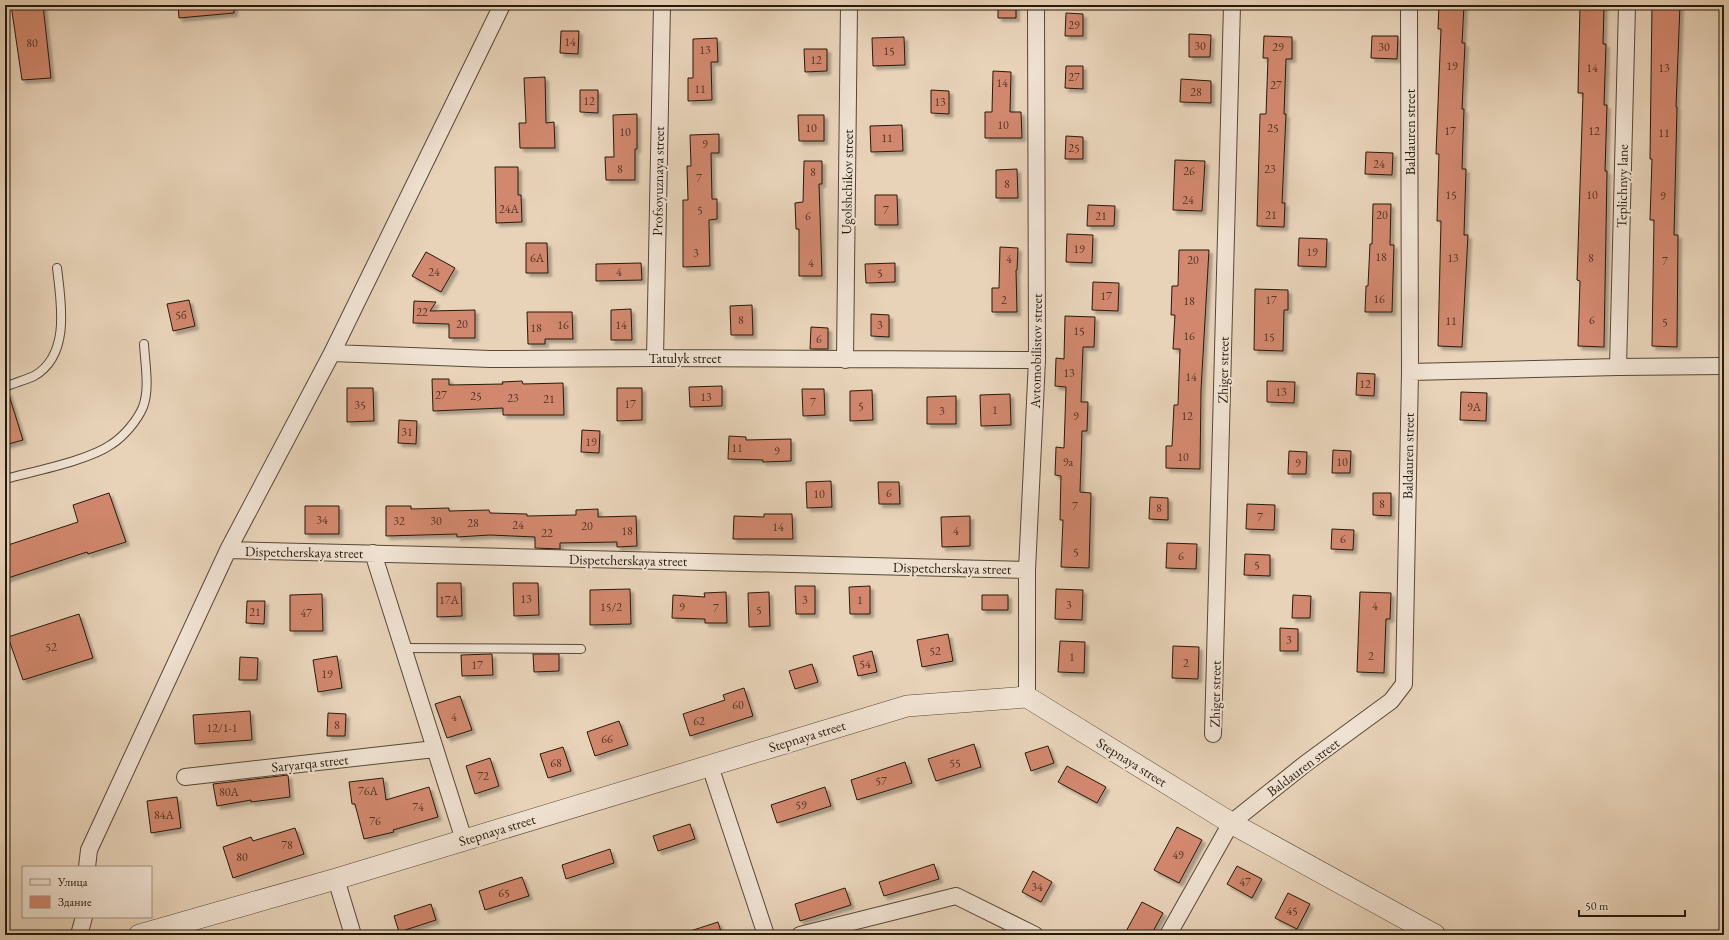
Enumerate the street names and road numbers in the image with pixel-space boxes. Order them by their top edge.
street label: Baldauren street [1401,88,1419,175]
street label: Profsoyuznaya street [648,125,668,236]
street label: Ugolshchikov street [837,128,857,235]
street label: Teplichnyy lane [1612,143,1632,228]
street label: Avtomobilistov street [1026,293,1046,410]
street label: Zhiger street [1213,336,1233,404]
street label: Tatulyk street [649,349,722,367]
street label: Baldauren street [1398,412,1418,499]
street label: Dispetcherskaya street [245,542,364,562]
street label: Dispetcherskaya street [569,550,688,570]
street label: Dispetcherskaya street [893,558,1012,578]
street label: Zhiger street [1205,660,1225,728]
street label: Stepnaya street [766,716,848,756]
street label: Stepnaya street [1093,733,1171,791]
street label: Baldauren street [1263,733,1343,800]
street label: Saryarqa street [271,750,350,776]
street label: Stepnaya street [456,810,538,850]

